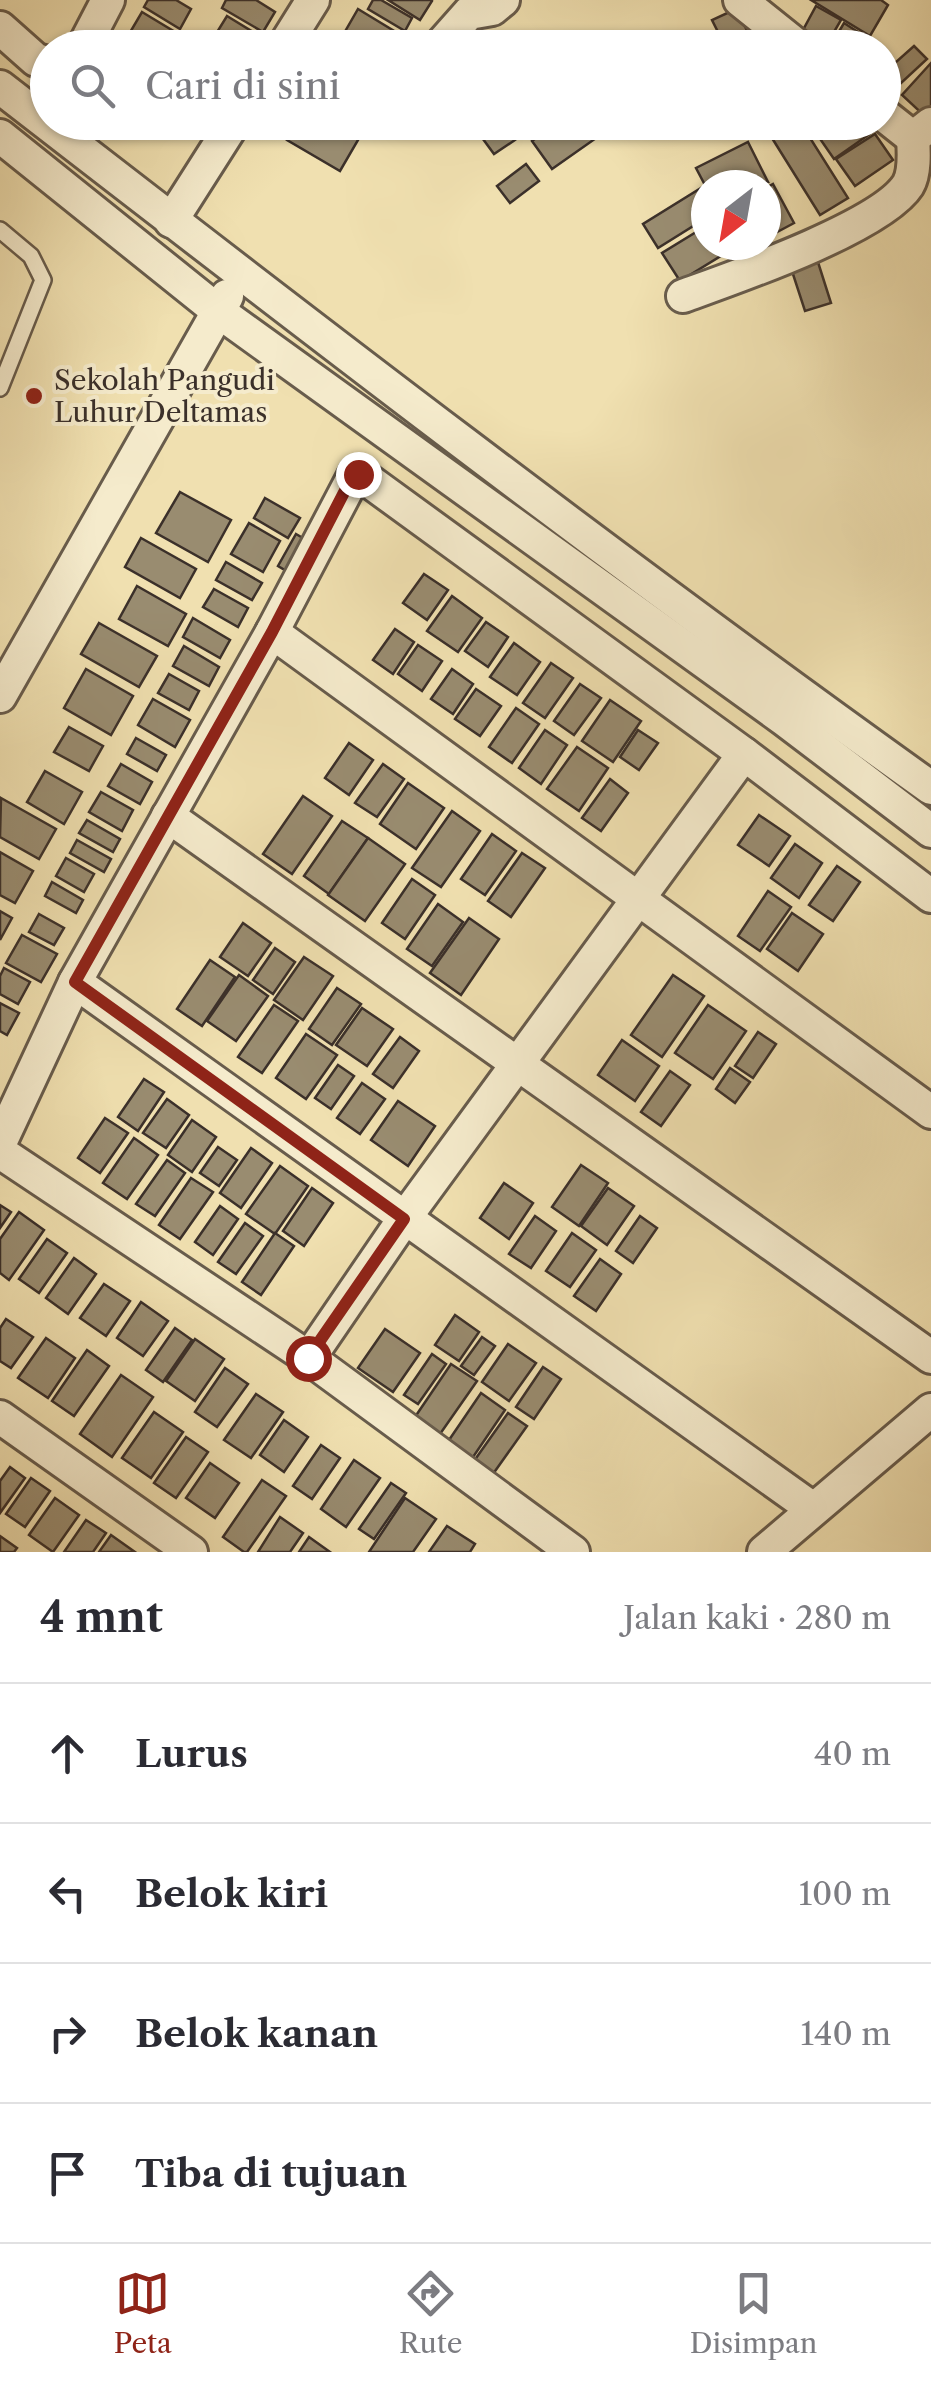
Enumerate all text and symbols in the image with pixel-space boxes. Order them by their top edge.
search box [30,30,901,140]
icon: search [65,58,120,113]
text: Cari di sini [145,62,340,109]
north arrow [691,170,781,260]
place label: Sekolah Pangudi Luhur Deltamas [54,363,275,429]
marker: Sekolah Pangudi Luhur Deltamas [23,385,45,407]
route end [336,452,382,498]
route start [286,1336,332,1382]
text: 4 mnt [40,1591,163,1643]
text: Jalan kaki · 280 m [623,1598,891,1637]
icon: ahead [40,1726,95,1781]
text: Lurus [135,1730,248,1777]
text: 40 m [814,1734,891,1773]
icon: left [40,1866,95,1921]
text: Belok kiri [135,1870,328,1917]
text: 100 m [799,1874,891,1913]
icon: right [40,2006,95,2061]
text: Belok kanan [135,2010,378,2057]
text: 140 m [800,2014,891,2053]
icon: arrive [40,2146,95,2201]
text: Tiba di tujuan [135,2150,407,2197]
tab: Peta [114,2266,172,2360]
tab: Rute [399,2266,462,2360]
tab: Disimpan [690,2266,817,2360]

